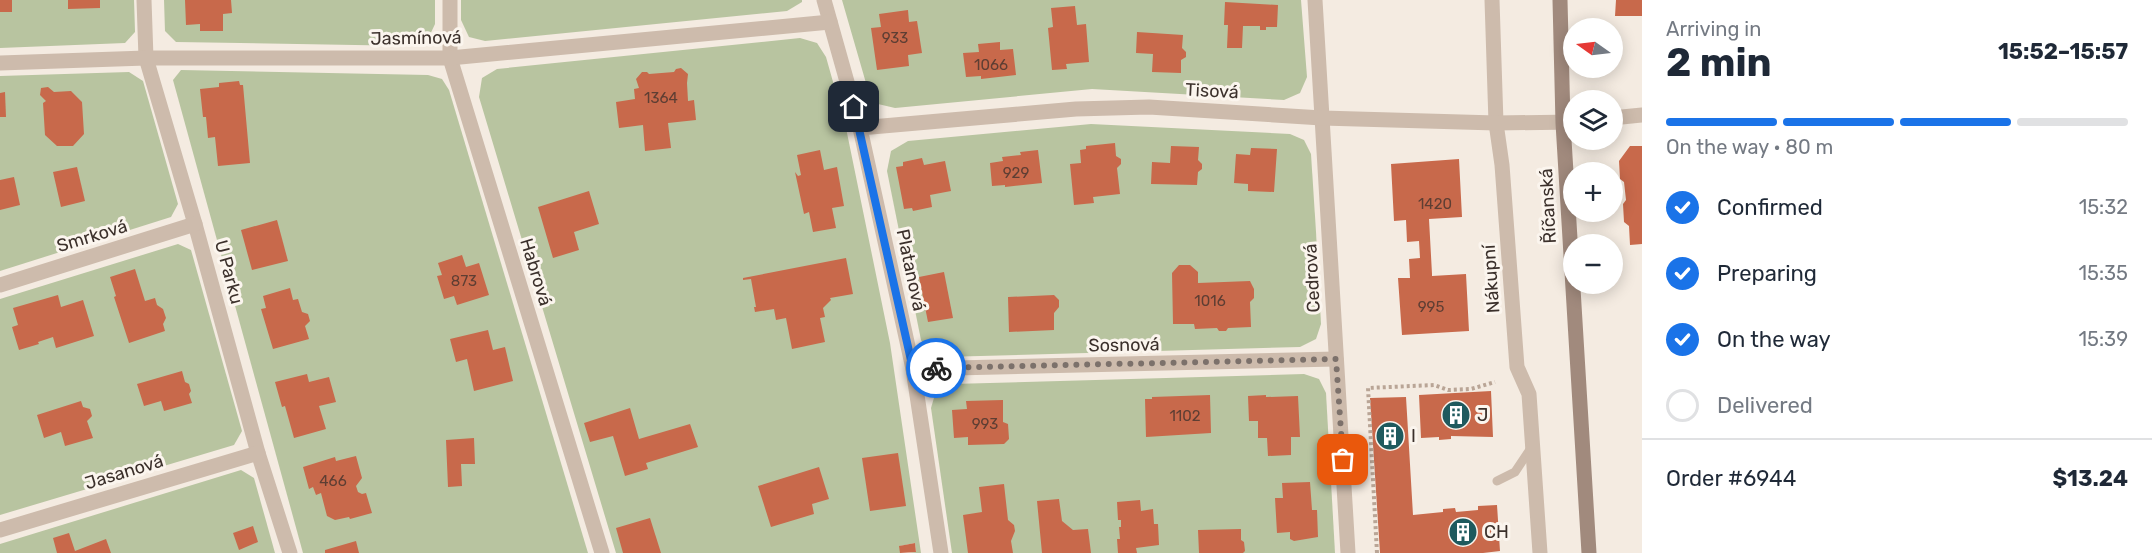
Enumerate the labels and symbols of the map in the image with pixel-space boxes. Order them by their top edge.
north arrow [1563,18,1623,78]
street label: Jasmínová [370,26,462,50]
house number: 933 [882,29,908,47]
house number: 1066 [974,56,1008,74]
street label: Tisová [1185,79,1239,103]
pin [828,81,879,132]
house number: 1364 [644,89,678,107]
house number: 929 [1003,164,1029,182]
street label: Říčanská [1535,168,1561,244]
house number: 1420 [1418,195,1452,213]
street label: Smrková [54,215,130,257]
street label: Platanová [892,227,930,313]
street label: Habrová [515,235,557,309]
street label: U Parku [210,238,248,306]
street label: Nákupní [1478,242,1504,314]
street label: Cedrová [1299,243,1325,313]
house number: 873 [451,272,477,290]
house number: 1016 [1194,292,1226,310]
house number: 995 [1418,298,1444,316]
street label: Sosnová [1088,333,1160,357]
courier [906,338,966,398]
building icon: J [1440,399,1472,431]
place label: J [1477,404,1488,426]
house number: 1102 [1169,407,1201,425]
house number: 993 [972,415,998,433]
building icon: I [1374,420,1406,452]
place label: I [1411,425,1416,447]
pin [1317,434,1368,485]
street label: Jasanová [82,450,166,494]
house number: 466 [319,472,347,490]
building icon: CH [1447,516,1479,548]
place label: CH [1484,521,1509,543]

